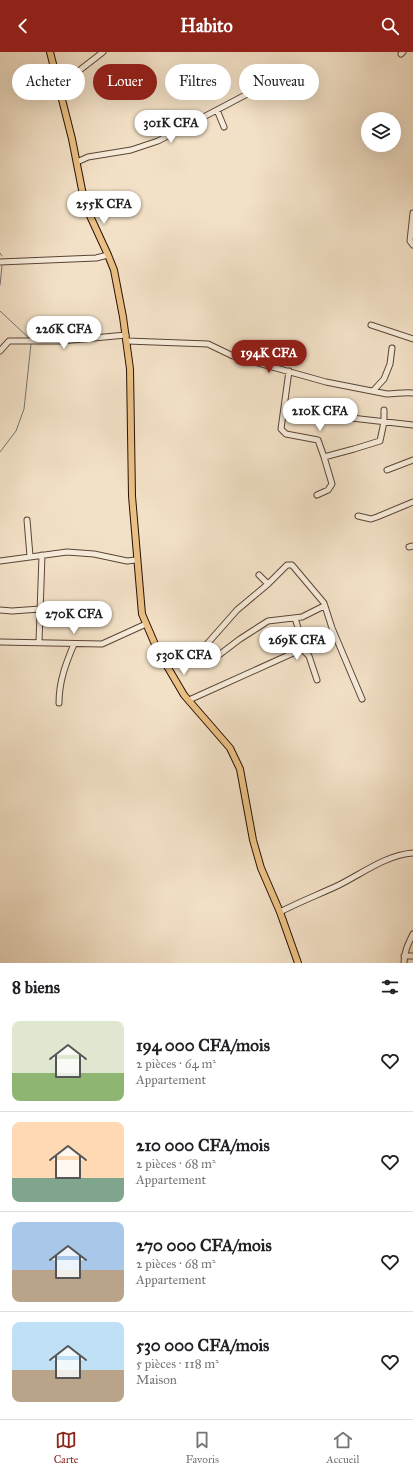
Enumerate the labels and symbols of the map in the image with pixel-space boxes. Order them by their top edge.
pin: 301K CFA [130,110,212,144]
pin: 255K CFA [63,191,145,225]
pin: 226K CFA [23,316,105,350]
pin: 194K CFA [228,340,310,374]
pin: 210K CFA [279,398,361,432]
pin: 270K CFA [33,601,115,635]
pin: 269K CFA [256,627,338,661]
pin: 530K CFA [143,642,225,676]

